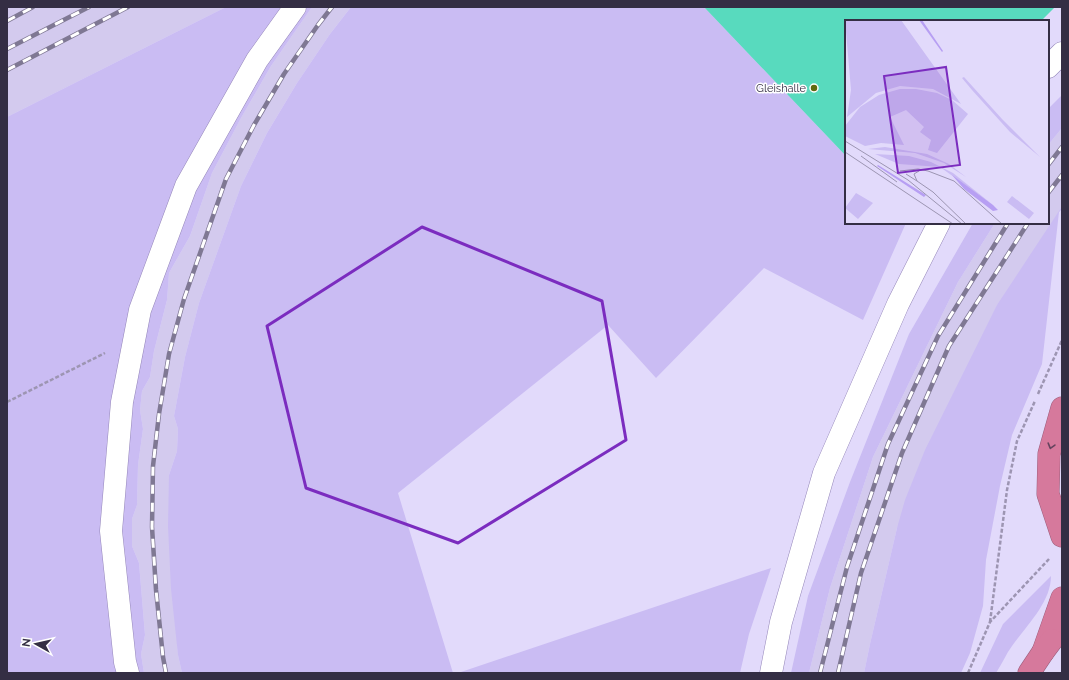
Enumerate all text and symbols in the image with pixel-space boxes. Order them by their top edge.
inset map [845,20,1049,224]
place label: Gleishalle [756,82,807,95]
marker: Gleishalle [809,83,819,93]
one-way arrow [1047,442,1056,449]
north arrow [16,624,56,664]
text: N [20,638,34,648]

